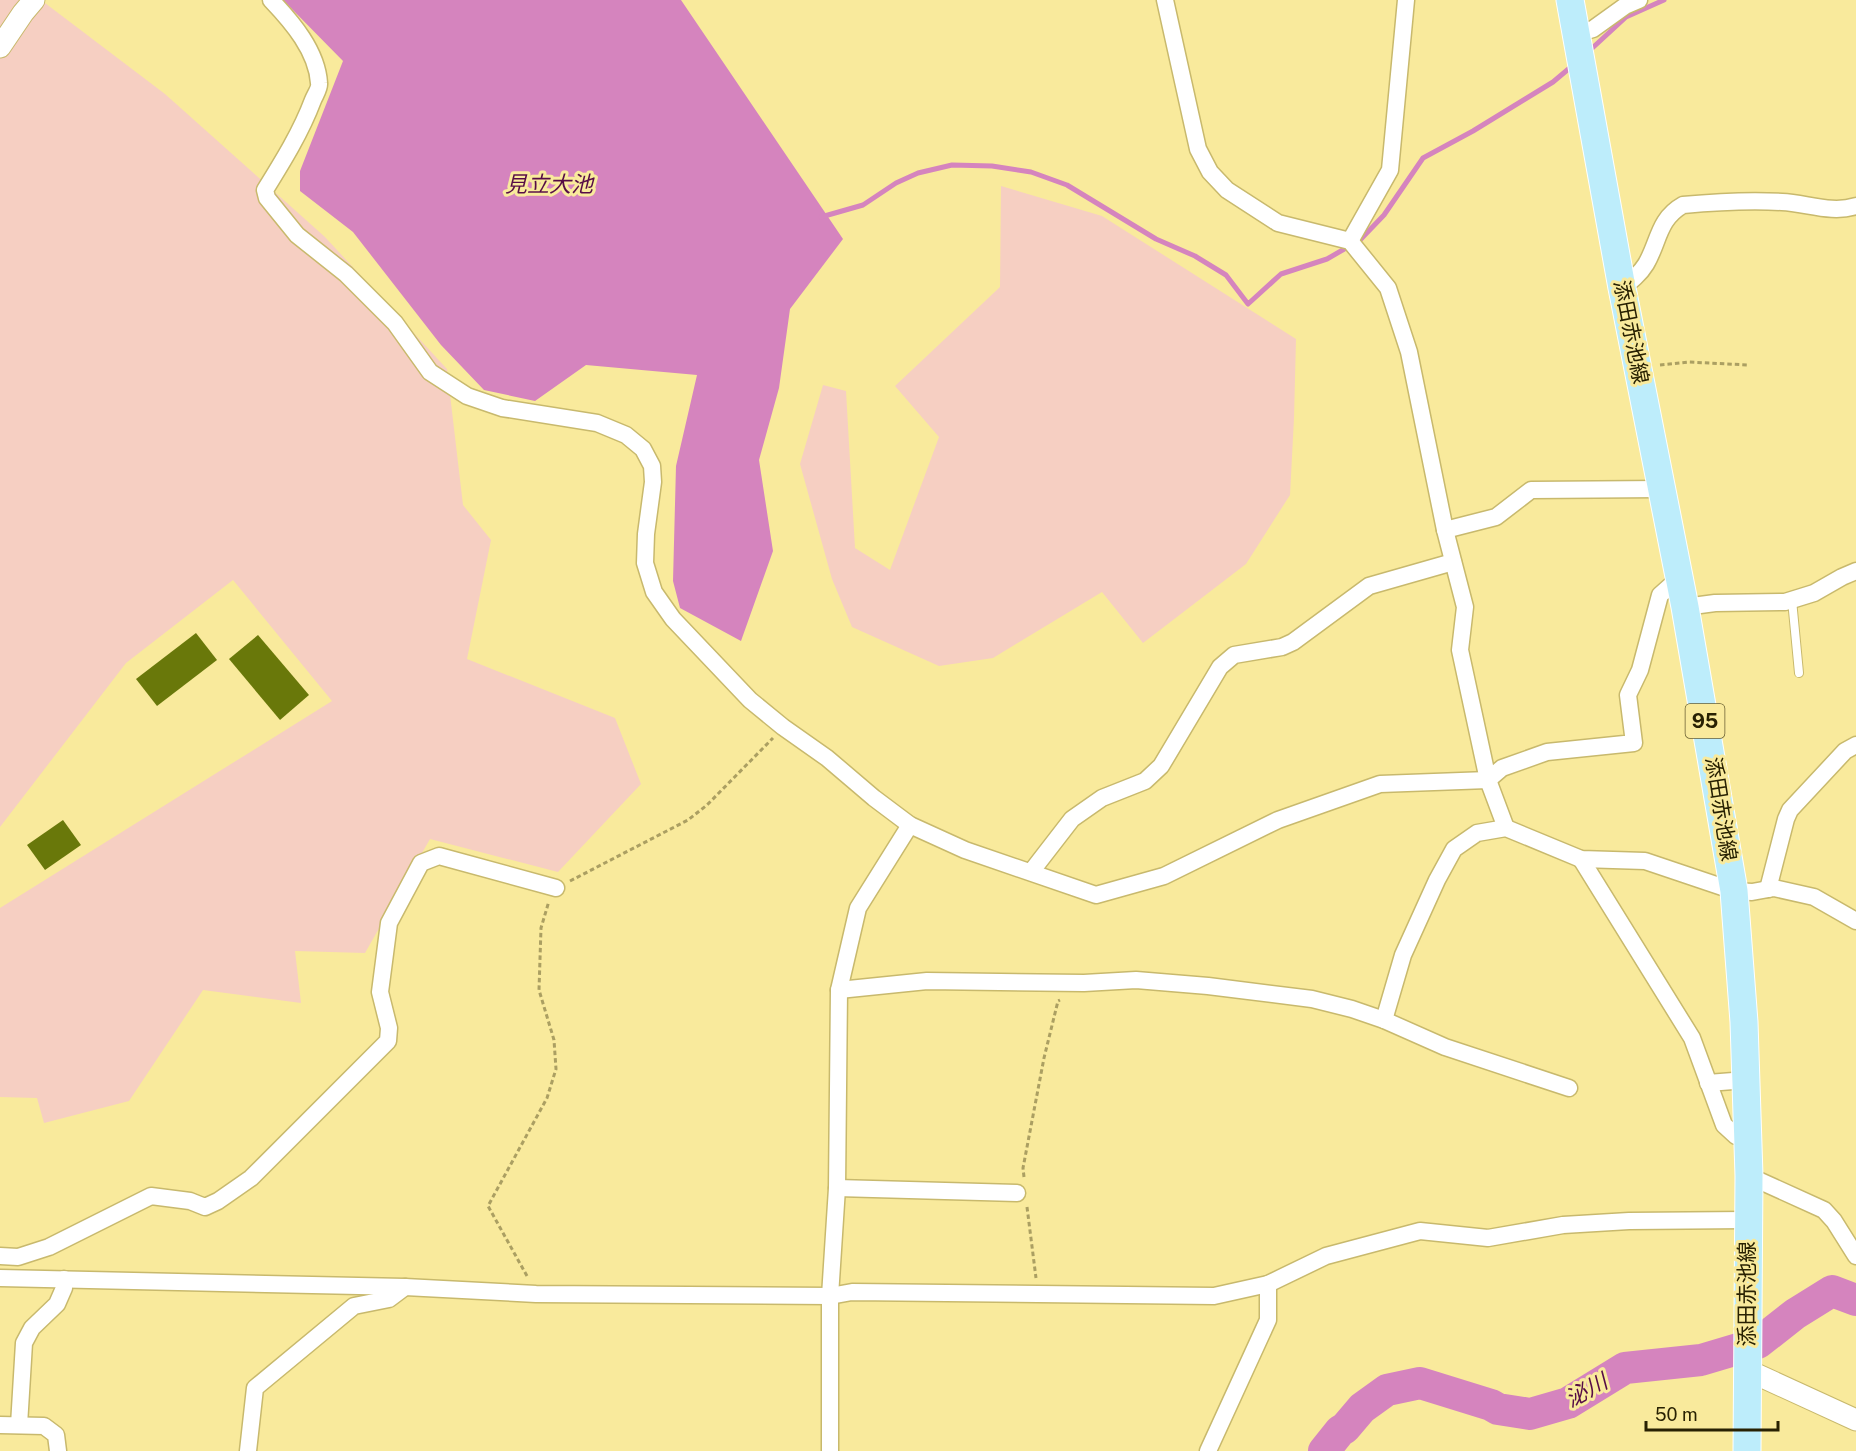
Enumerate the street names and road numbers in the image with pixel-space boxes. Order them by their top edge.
street label: 添田赤池線 [1609,278,1654,386]
road number: 95 [1686,704,1724,738]
street label: 添田赤池線 [1701,755,1742,863]
street label: 添田赤池線 [1734,1242,1759,1347]

